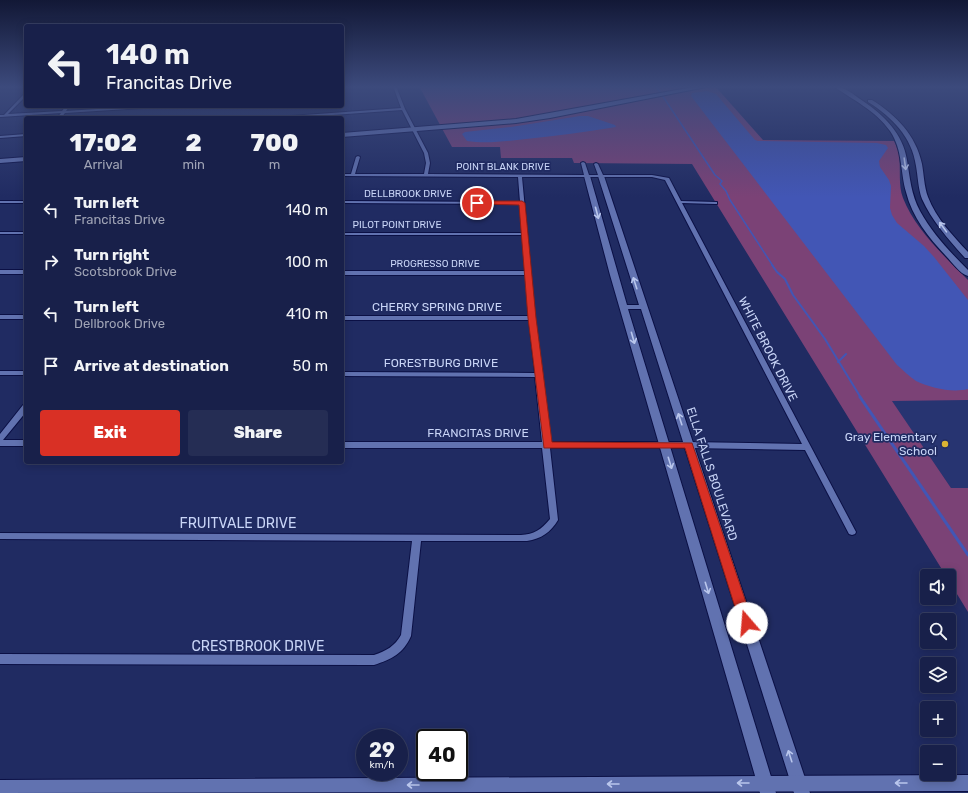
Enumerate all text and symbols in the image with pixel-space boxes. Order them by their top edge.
text: 140 m [106,38,190,71]
icon: left [40,40,92,92]
text: Francitas Drive [106,72,232,94]
text: 17:02 [70,129,137,157]
text: 2 [186,129,202,157]
text: 700 [251,129,298,157]
text: Arrival [84,157,123,172]
text: min [182,157,205,172]
text: m [269,157,280,172]
one-way arrow [901,157,909,170]
street label: POINT BLANK DRIVE [456,161,550,173]
pin [460,186,494,220]
street label: DELLBROOK DRIVE [364,188,452,200]
icon: arrive [466,192,488,214]
text: Turn left [74,194,139,212]
icon: left [40,199,62,221]
text: 140 m [286,201,328,219]
one-way arrow [594,207,601,220]
text: Francitas Drive [74,212,165,227]
street label: PILOT POINT DRIVE [353,219,441,231]
one-way arrow [939,221,947,232]
text: Turn right [74,246,149,264]
icon: right [40,251,62,273]
text: 100 m [286,253,328,271]
street label: PROGRESSO DRIVE [390,258,480,270]
text: Scotsbrook Drive [74,264,177,279]
one-way arrow [631,276,638,289]
street label: WHITE BROOK DRIVE [736,294,800,404]
text: Turn left [74,298,139,316]
street label: CHERRY SPRING DRIVE [372,300,502,314]
icon: left [40,303,62,325]
text: 410 m [286,305,328,323]
text: Dellbrook Drive [74,316,165,331]
one-way arrow [630,332,637,345]
icon: arrive [40,355,62,377]
street label: FORESTBURG DRIVE [384,356,498,370]
text: Arrive at destination [74,357,229,375]
text: 50 m [293,357,328,375]
street label: ELLA FALLS BOULEVARD [684,405,740,543]
button: Exit [40,410,180,456]
button: Share [188,410,328,456]
one-way arrow [676,413,683,426]
street label: FRANCITAS DRIVE [427,426,529,440]
place label: Gray Elementary School [845,430,937,458]
marker: Gray Elementary School [940,439,950,449]
one-way arrow [667,456,674,469]
street label: FRUITVALE DRIVE [179,515,297,532]
map controls [920,569,956,781]
button: sound [920,569,956,605]
one-way arrow [704,581,711,594]
position arrow [726,602,768,644]
button: search [920,613,956,649]
street label: CRESTBROOK DRIVE [191,638,325,655]
button: layers [920,657,956,693]
button: + [920,701,956,737]
speed limit sign: 40 [416,729,468,781]
text: 29 [369,738,395,762]
button: − [920,745,956,781]
one-way arrow [786,750,793,763]
text: km/h [370,759,394,771]
one-way arrow [737,779,750,787]
one-way arrow [895,779,908,787]
one-way arrow [607,780,620,788]
one-way arrow [407,781,420,789]

